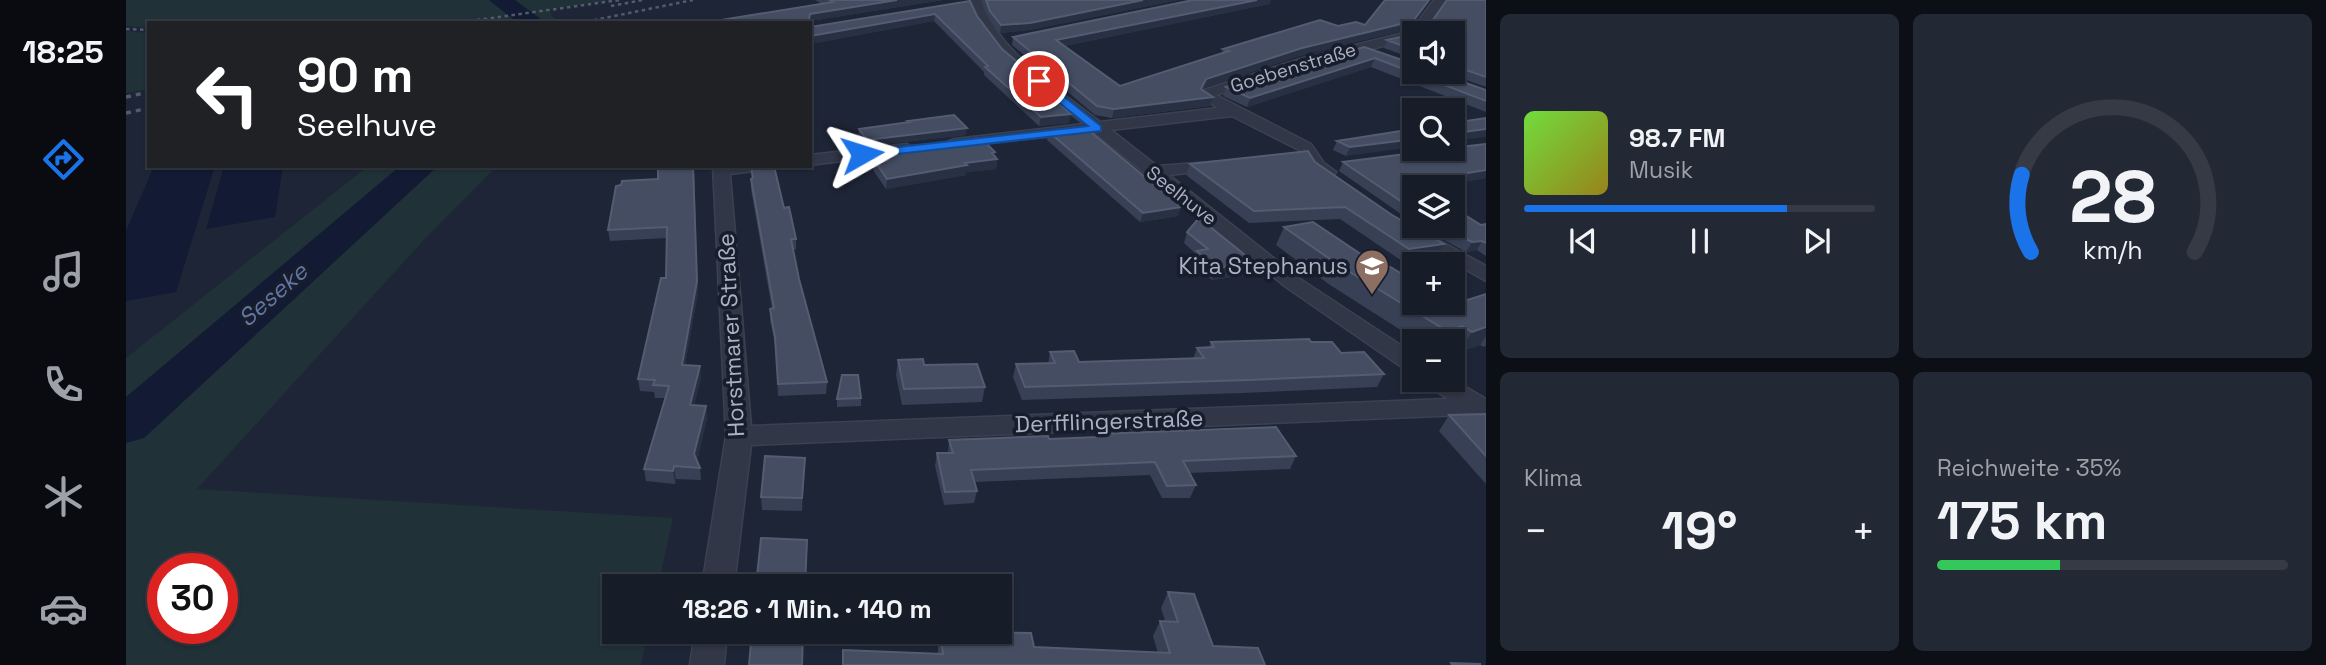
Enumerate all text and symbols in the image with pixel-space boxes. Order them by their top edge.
map controls [1402,21,1465,392]
button: sound [1402,21,1465,84]
text: 18:25 [22,32,104,72]
street label: Goebenstraße [1227,36,1359,98]
text: 90 m [297,44,413,106]
icon: left [182,49,273,140]
pin [1009,51,1069,111]
icon: arrive [1020,62,1058,100]
button: search [1402,98,1465,161]
text: Seelhuve [297,105,437,145]
position arrow [825,117,899,191]
text: 98.7 FM [1629,121,1725,155]
icon: directions [39,135,88,184]
text: 28 [2069,150,2156,243]
text: Musik [1629,155,1693,185]
street label: Seelhuve [1141,160,1222,231]
button: layers [1402,175,1465,238]
icon: previous [1564,222,1602,260]
icon: pause [1681,222,1719,260]
icon: next [1798,222,1836,260]
street label: Horstmarer Straße [711,232,751,438]
text: km/h [2083,234,2142,266]
icon: music [39,247,88,296]
school or university icon: Kita Stephanus [1353,247,1391,296]
place label: Kita Stephanus [1179,251,1348,281]
button: + [1402,252,1465,315]
water label: Seseke [231,255,314,333]
button: − [1402,329,1465,392]
icon: phone [39,360,88,409]
street label: Derfflingerstraße [1014,403,1204,439]
text: Reichweite · 35% [1937,453,2121,483]
text: Klima [1524,463,1582,493]
icon: climate [39,472,88,521]
text: 175 km [1937,488,2107,554]
text: 19° [1661,498,1738,564]
text: − [1524,507,1548,555]
text: + [1851,507,1875,555]
speed limit sign: 30 [147,553,238,644]
icon: car [39,584,88,633]
text: 18:26 · 1 Min. · 140 m [682,592,932,626]

